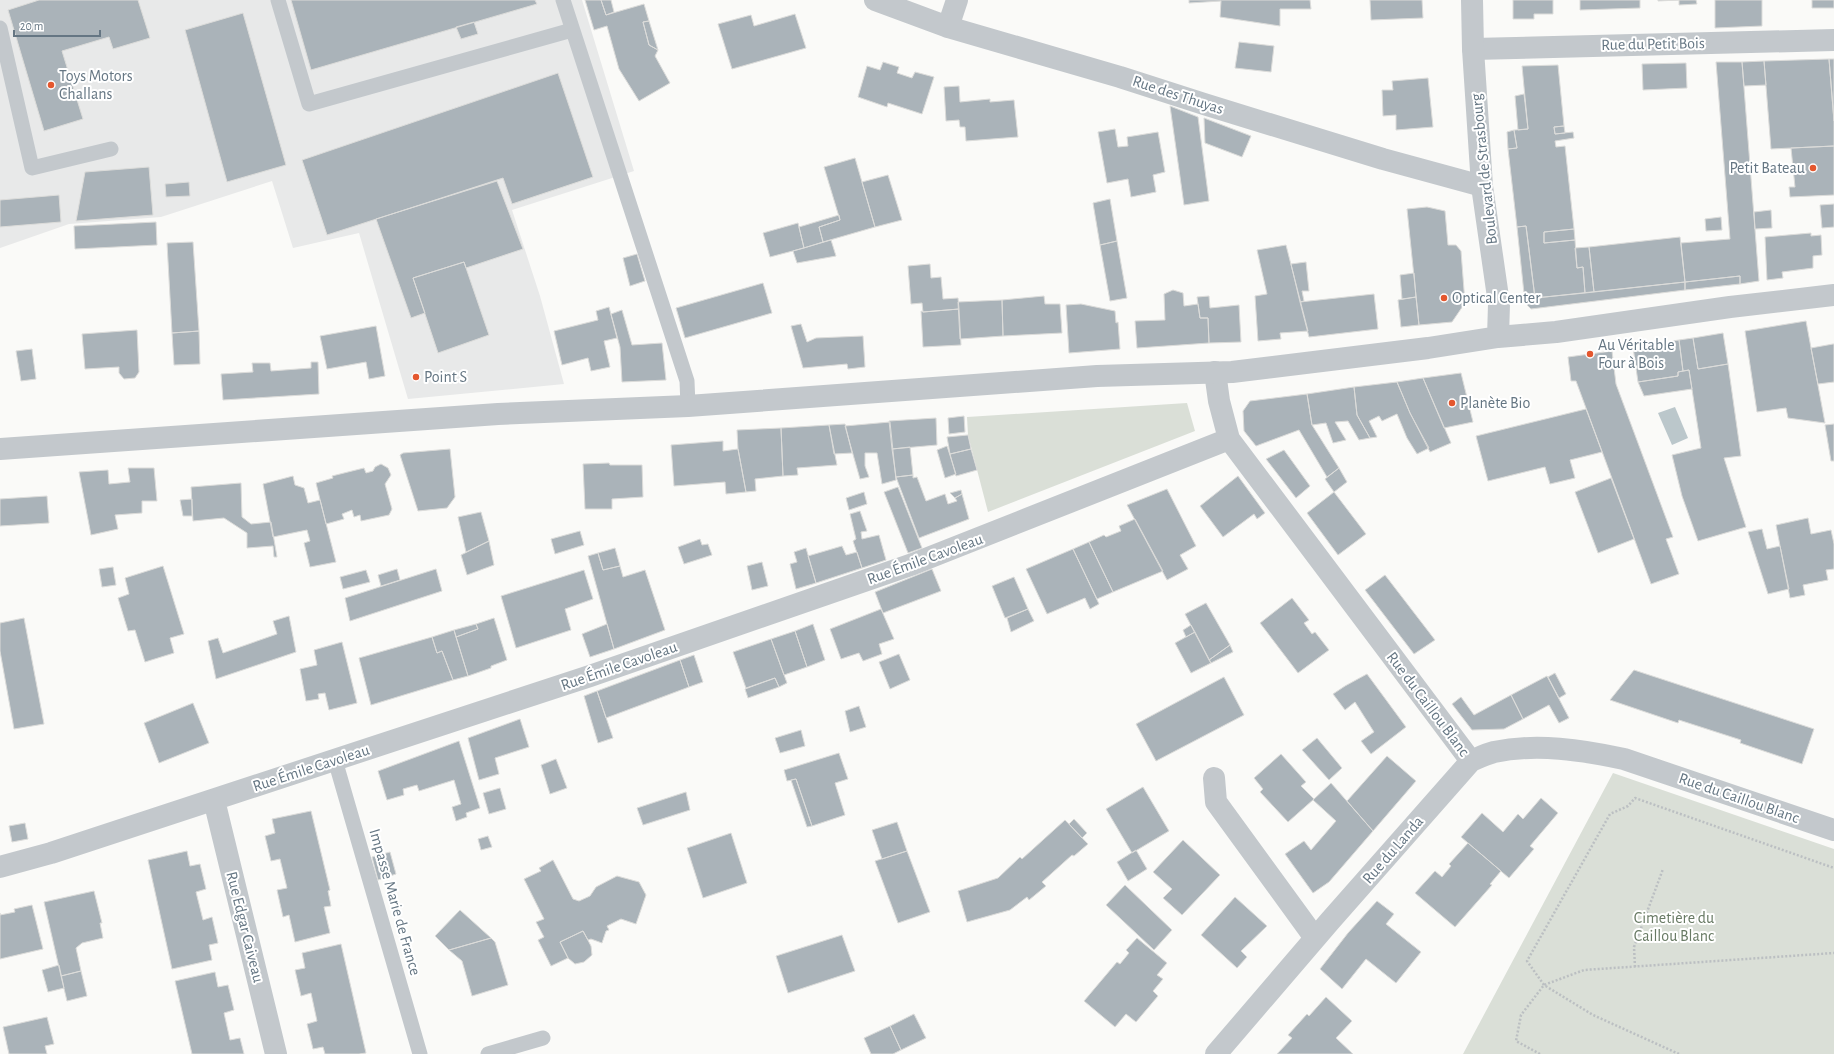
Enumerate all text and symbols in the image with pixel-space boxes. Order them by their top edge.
scale bar [14,12,100,38]
text: 20 m [20,20,43,32]
street label: Rue du Petit Bois [1601,35,1705,53]
place label: Toys Motors Challans [59,68,133,102]
street label: Rue des Thuyas [1130,73,1226,118]
marker: Toys Motors Challans [46,80,56,90]
street label: Boulevard de Strasbourg [1468,92,1500,245]
place label: Petit Bateau [1729,160,1805,176]
marker: Petit Bateau [1808,163,1818,173]
place label: Optical Center [1452,290,1541,306]
marker: Optical Center [1439,293,1449,303]
place label: Au Véritable Four à Bois [1598,337,1675,371]
marker: Au Véritable Four à Bois [1585,349,1595,359]
place label: Point S [424,369,467,385]
marker: Point S [411,372,421,382]
place label: Planète Bio [1460,395,1530,411]
marker: Planète Bio [1447,398,1457,408]
street label: Rue Émile Cavoleau [864,529,985,587]
street label: Rue Émile Cavoleau [558,637,679,693]
street label: Rue du Caillou Blanc [1384,649,1472,759]
street label: Rue Émile Cavoleau [250,740,371,794]
street label: Rue du Caillou Blanc [1677,770,1801,826]
street label: Rue du Landa [1360,813,1426,887]
street label: Impasse Marie de France [366,827,424,977]
street label: Rue Edgar Caiveau [223,870,267,984]
park label: Cimetière du Caillou Blanc [1634,910,1714,944]

